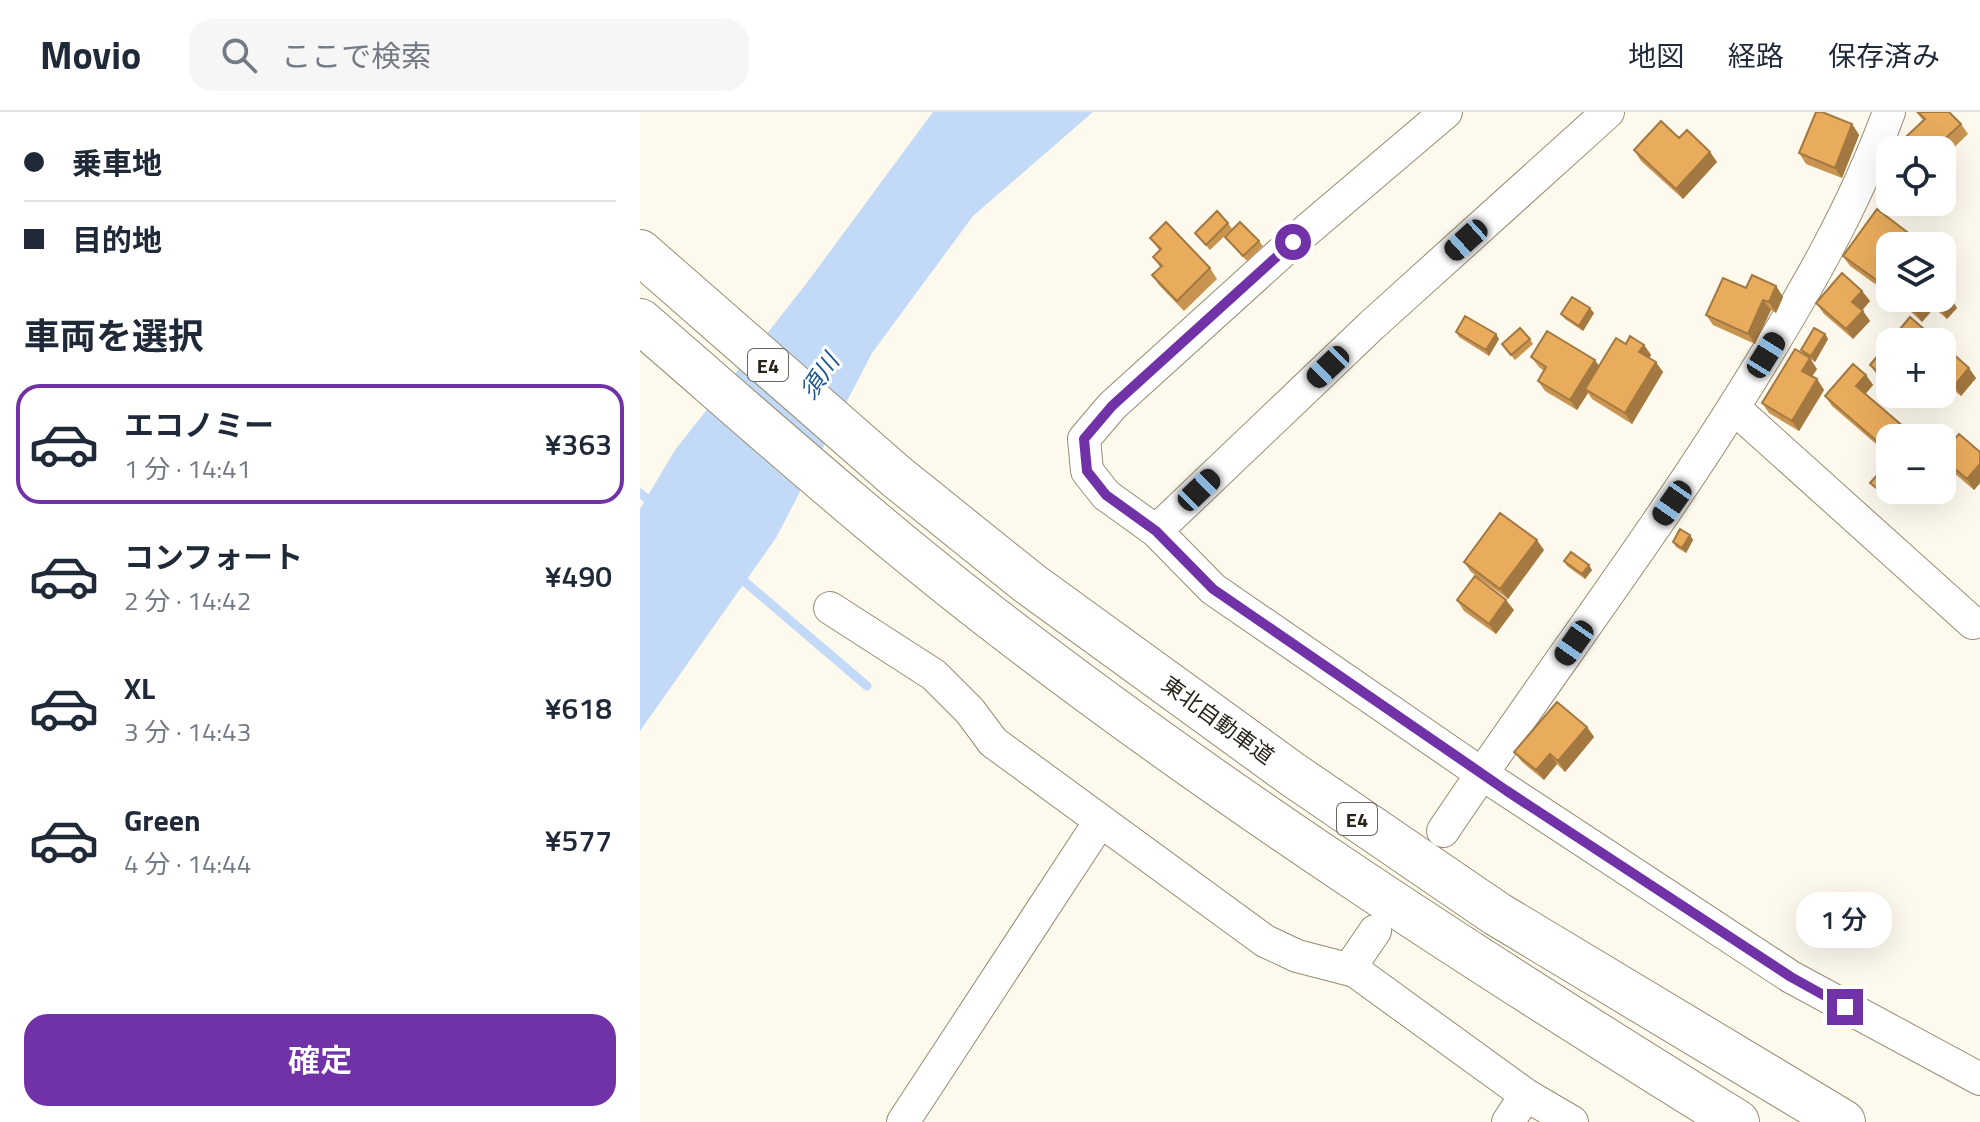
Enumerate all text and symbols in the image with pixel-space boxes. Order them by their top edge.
search box [189,19,749,91]
text: Movio [40,26,141,84]
icon: search [217,33,261,77]
text: ここで検索 [281,33,431,79]
text: 地図 [1628,34,1684,77]
text: 経路 [1728,34,1784,77]
text: 保存済み [1828,34,1940,77]
map controls [1876,136,1956,504]
button: locate [1876,136,1956,216]
text: 乗車地 [72,140,162,186]
car [1440,215,1492,265]
text: 目的地 [72,217,162,263]
route start [1275,224,1311,260]
button: layers [1876,232,1956,312]
text: 車両を選択 [24,308,204,363]
car [1743,328,1789,382]
button: + [1876,328,1956,408]
car [1302,342,1354,392]
water label: 須川 [791,344,849,406]
road number: E4 [748,349,788,381]
text: エコノミー [124,402,274,448]
icon: car [28,408,100,480]
text: ¥363 [545,421,612,467]
button: − [1876,424,1956,504]
text: 1 分 · 14:41 [124,449,251,488]
car [1173,465,1225,515]
car [1648,476,1696,530]
text: コンフォート [124,534,303,580]
icon: car [28,540,100,612]
text: ¥490 [545,553,612,599]
text: 2 分 · 14:42 [124,581,251,620]
car [1550,616,1598,670]
text: XL [124,665,155,711]
street label: 東北自動車道 [1155,667,1281,773]
icon: car [28,672,100,744]
text: ¥618 [545,685,612,731]
text: 3 分 · 14:43 [124,712,251,751]
text: Green [124,797,201,843]
road number: E4 [1337,803,1377,835]
icon: car [28,804,100,876]
text: ¥577 [545,817,612,863]
text: 4 分 · 14:44 [124,844,251,883]
callout: 1 分 [1797,891,1893,947]
text: 1 分 [1821,900,1867,939]
route end [1827,989,1863,1025]
button: 確定 [24,1014,616,1106]

